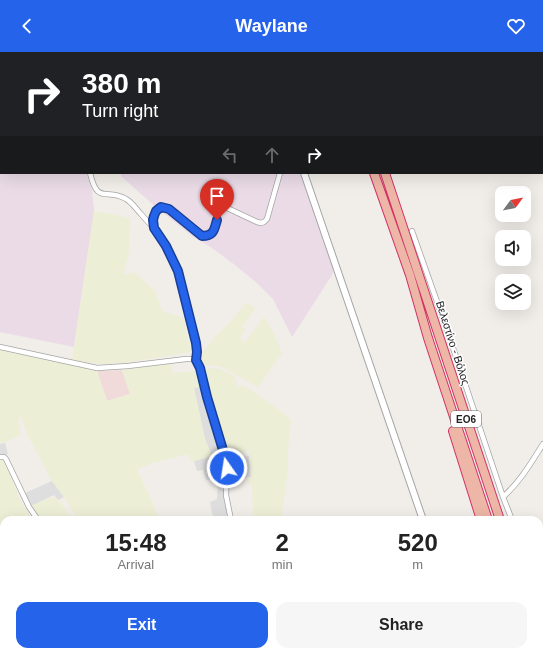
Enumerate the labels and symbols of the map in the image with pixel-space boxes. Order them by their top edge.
pin [200,179,234,220]
north arrow [495,186,531,222]
street label: Βελεστίνο - Βόλος [434,299,472,387]
road number: ΕΟ6 [451,411,481,427]
position arrow [206,447,248,489]

